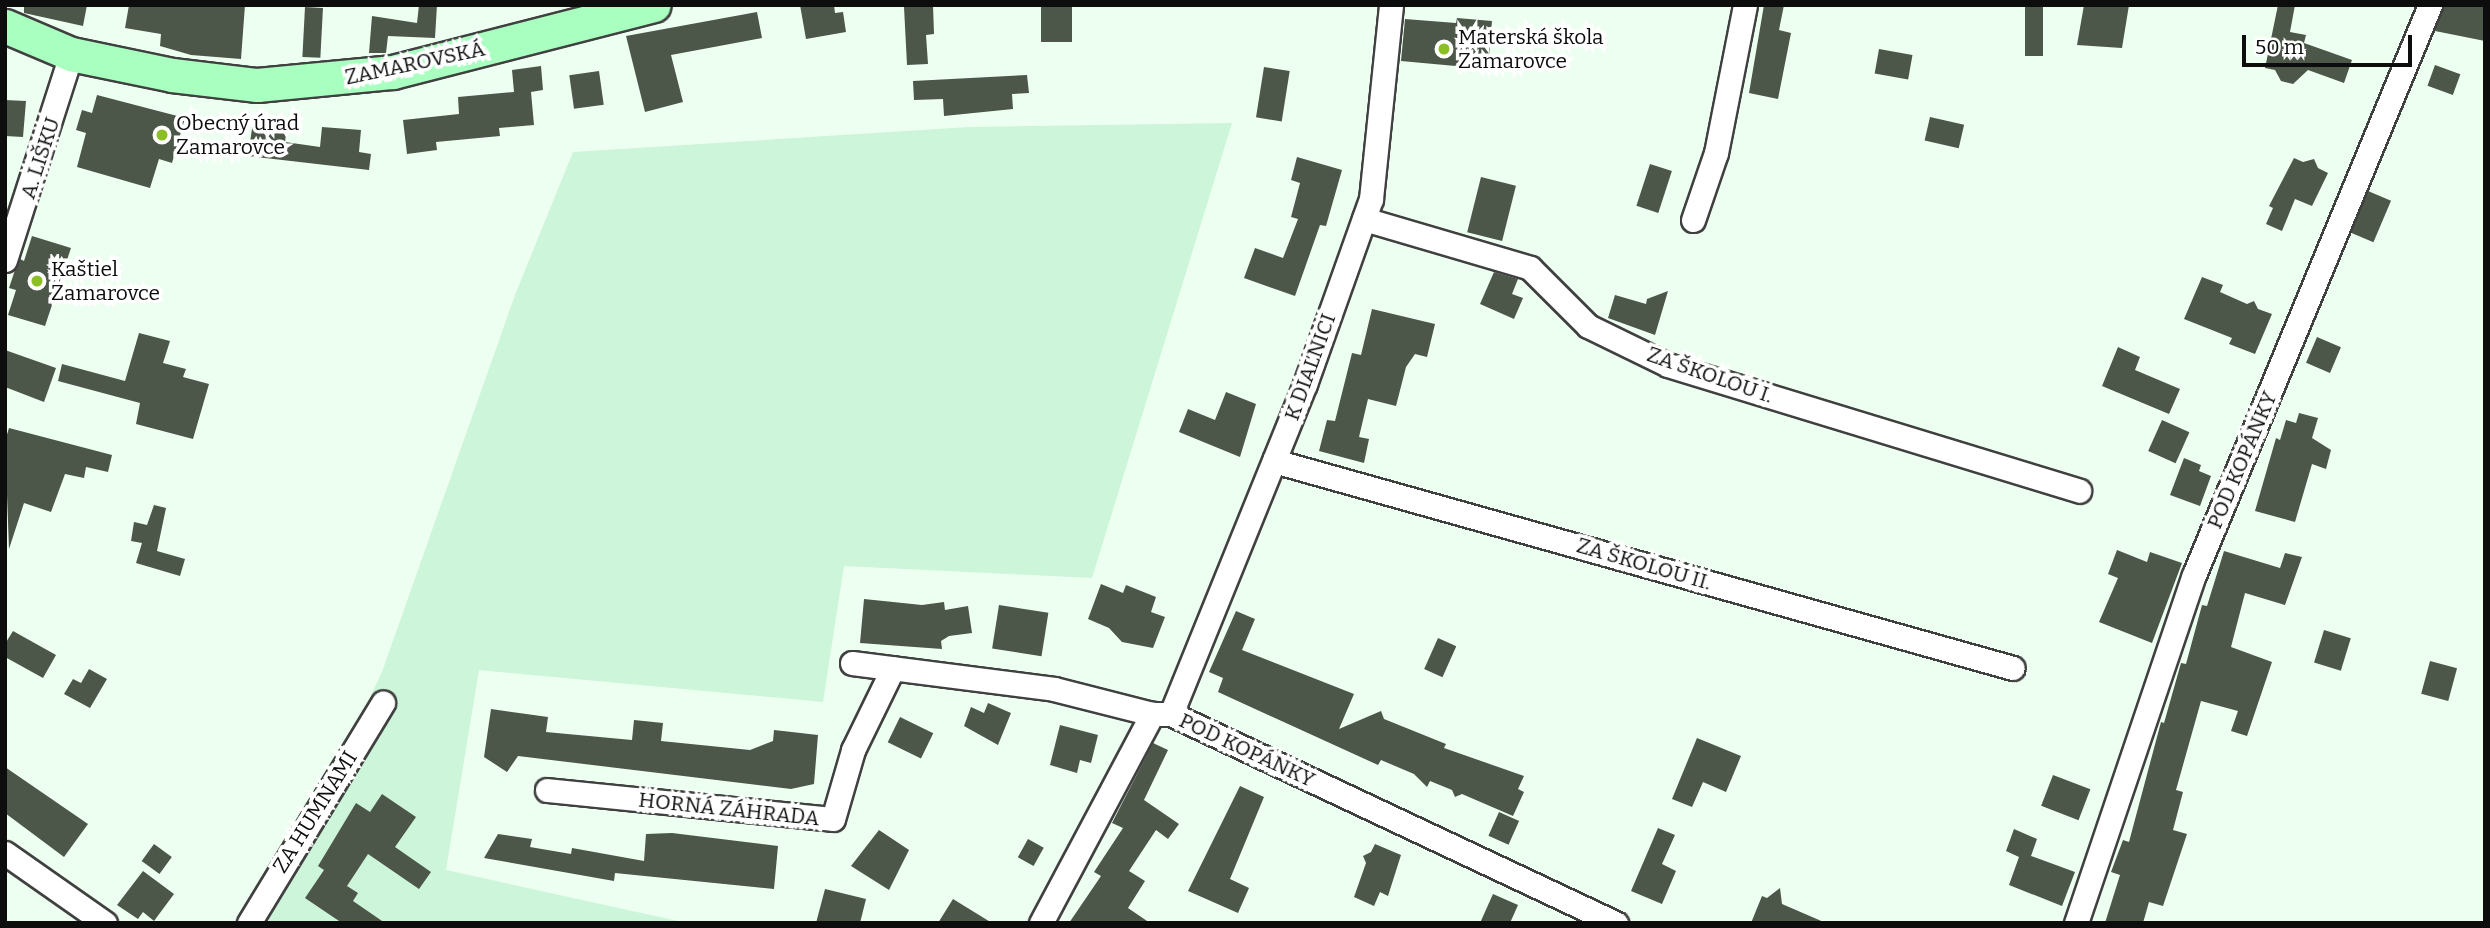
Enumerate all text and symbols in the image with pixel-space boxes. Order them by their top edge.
scale bar [2245,21,2415,65]
place label: Materská škola Zamarovce [1458,24,1604,74]
text: 50 m [2255,34,2304,60]
street label: ZAMAROVSKÁ [343,36,487,90]
marker: Materská škola Zamarovce [1436,41,1452,57]
place label: Obecný úrad Zamarovce [176,110,299,160]
street label: A. LIŠKU [15,114,65,202]
marker: Obecný úrad Zamarovce [154,127,170,143]
place label: Kaštiel Zamarovce [51,256,160,306]
marker: Kaštiel Zamarovce [29,273,45,289]
street label: K DIAĽNICI [1279,310,1341,424]
street label: ZA ŠKOLOU I. [1644,342,1776,408]
street label: POD KOPÁNKY [2202,388,2282,532]
street label: ZA ŠKOLOU II. [1574,533,1714,595]
street label: POD KOPÁNKY [1175,708,1319,792]
street label: ZA HUMNAMI [268,746,362,878]
street label: HORNÁ ZÁHRADA [637,787,821,831]

